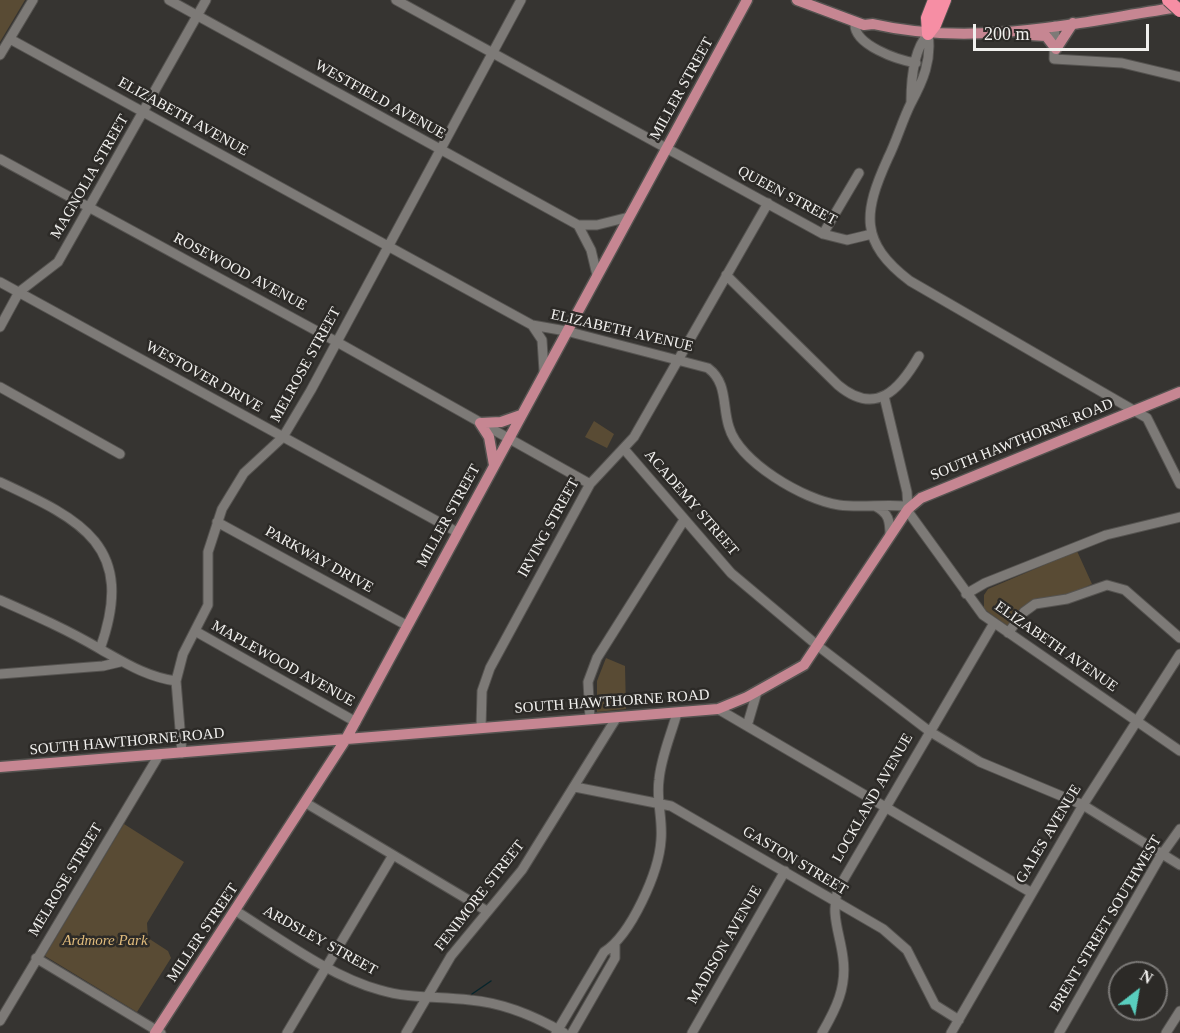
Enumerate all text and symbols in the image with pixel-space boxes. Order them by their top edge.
scale bar [976,12,1152,50]
text: 200 m [984,24,1030,44]
street label: MILLER STREET [646,35,718,143]
street label: WESTFIELD AVENUE [311,57,449,143]
street label: ELIZABETH AVENUE [115,74,251,160]
street label: MAGNOLIA STREET [47,112,133,242]
street label: QUEEN STREET [734,162,840,230]
street label: ROSEWOOD AVENUE [170,229,310,315]
street label: MELROSE STREET [267,304,345,426]
street label: ELIZABETH AVENUE [549,306,695,356]
street label: WESTOVER DRIVE [142,337,266,417]
street label: SOUTH HAWTHORNE ROAD [928,395,1116,485]
street label: ACADEMY STREET [640,446,742,560]
street label: MILLER STREET [413,462,485,570]
street label: IRVING STREET [514,476,584,580]
street label: PARKWAY DRIVE [262,523,376,597]
street label: ELIZABETH AVENUE [991,598,1121,696]
street label: MAPLEWOOD AVENUE [208,617,358,711]
street label: SOUTH HAWTHORNE ROAD [514,686,710,718]
street label: SOUTH HAWTHORNE ROAD [29,725,225,759]
street label: LOCKLAND AVENUE [829,730,917,866]
street label: GALES AVENUE [1012,781,1086,887]
street label: MELROSE STREET [25,820,107,940]
street label: GASTON STREET [739,823,851,899]
street label: BRENT STREET SOUTHWEST [1046,833,1166,1015]
street label: FENIMORE STREET [431,837,529,955]
street label: MILLER STREET [164,880,242,986]
street label: MADISON AVENUE [684,883,766,1007]
street label: ARDSLEY STREET [260,902,380,980]
park label: Ardmore Park [62,932,148,950]
north arrow [1108,961,1168,1021]

